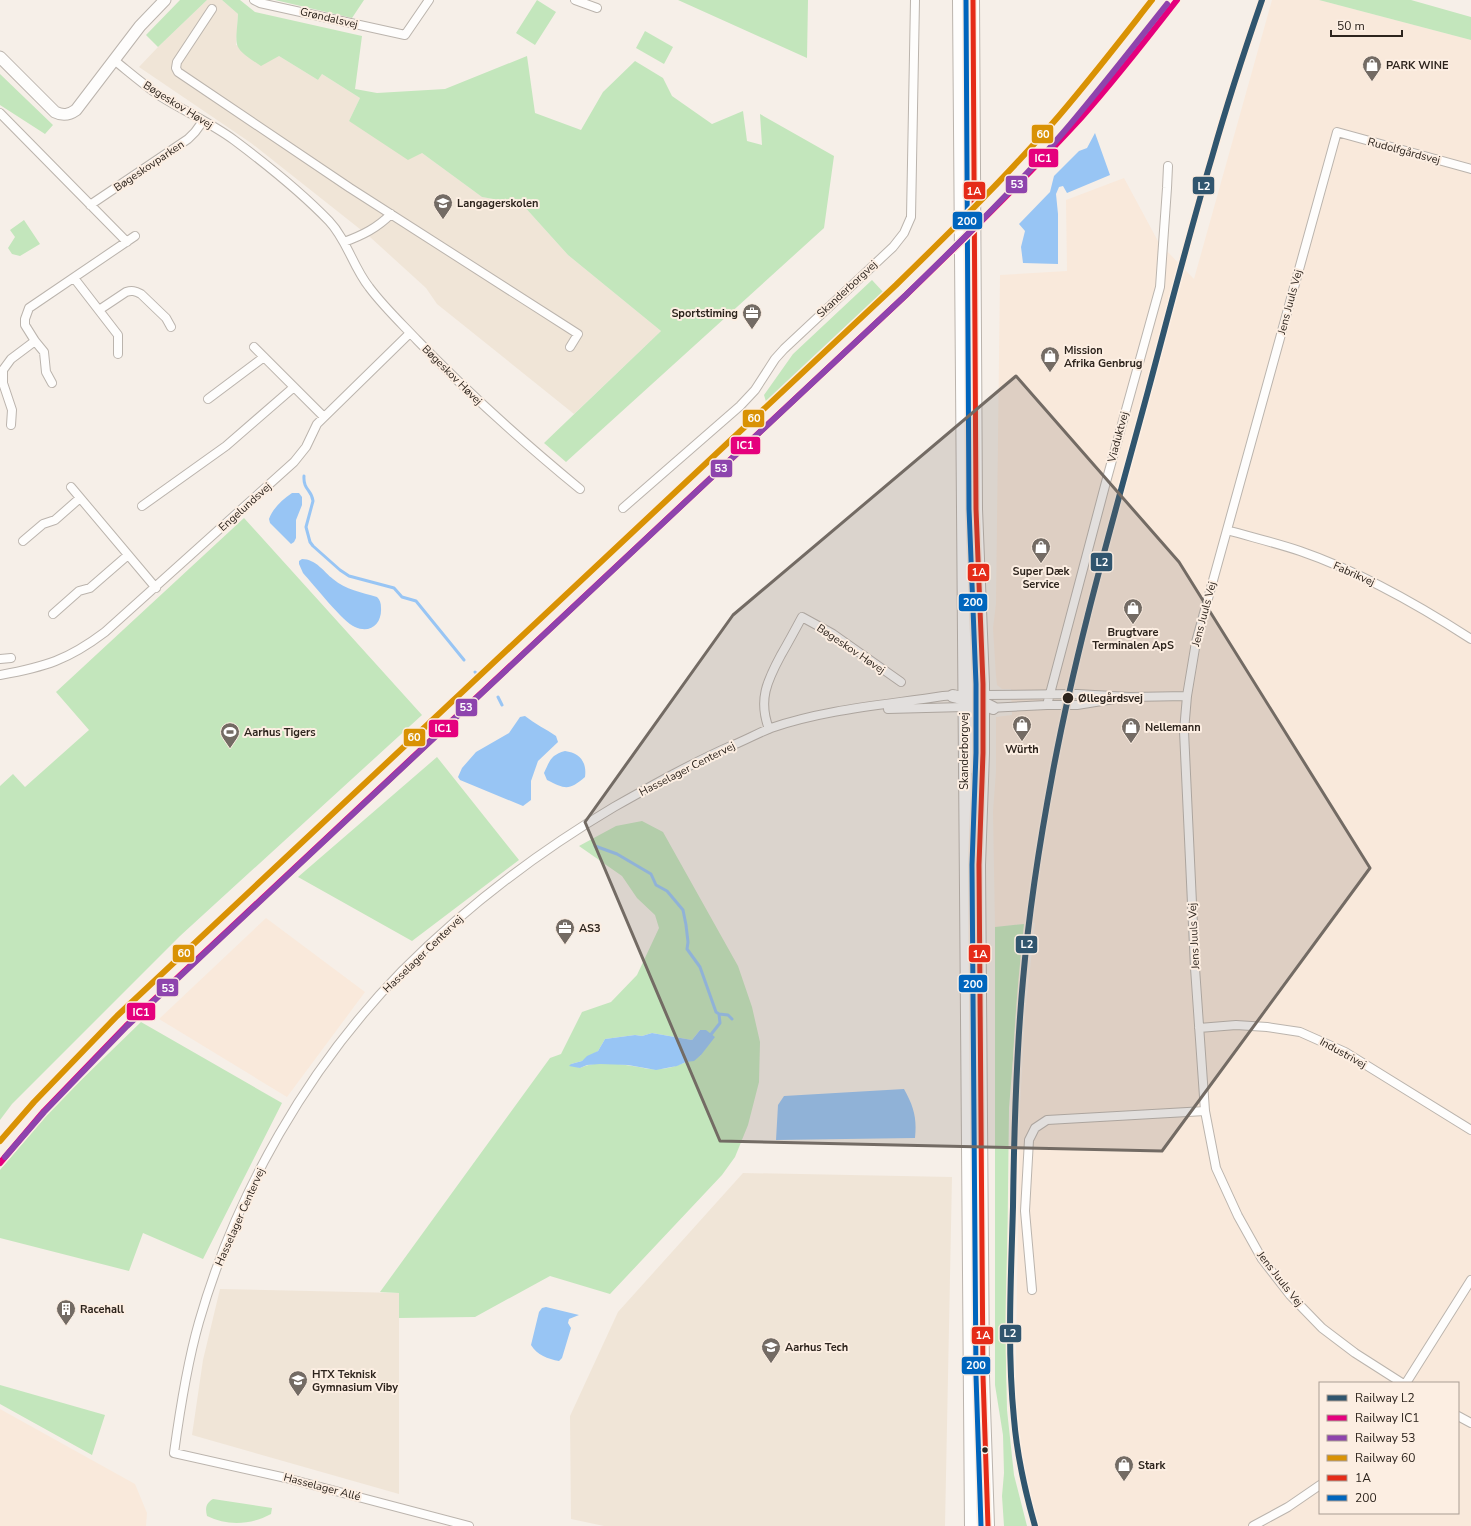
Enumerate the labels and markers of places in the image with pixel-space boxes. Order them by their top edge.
shop icon: PARK WINE [1361,54,1383,82]
place label: PARK WINE [1386,58,1449,73]
school or university icon: Langagerskolen [432,192,454,220]
place label: Langagerskolen [457,196,539,211]
office icon: Sportstiming [741,302,763,330]
place label: Sportstiming [671,306,738,321]
place label: Mission Afrika Genbrug [1064,343,1142,371]
shop icon: Mission Afrika Genbrug [1039,345,1061,373]
shop icon: Super Dæk Service [1030,536,1052,564]
place label: Super Dæk Service [1013,564,1071,592]
shop icon: Brugtvare Terminalen ApS [1122,597,1144,625]
place label: Brugtvare Terminalen ApS [1092,625,1174,653]
marker: Øllegårdsvej [1061,691,1075,705]
place label: Øllegårdsvej [1078,691,1143,706]
shop icon: Würth [1011,714,1033,742]
shop icon: Nellemann [1120,716,1142,744]
place label: Nellemann [1145,720,1201,735]
sports icon: Aarhus Tigers [219,721,241,749]
place label: Aarhus Tigers [244,725,316,740]
place label: Würth [1005,742,1039,757]
office icon: AS3 [554,917,576,945]
place label: AS3 [579,921,601,936]
building icon: Racehall [55,1298,77,1326]
place label: Racehall [80,1302,125,1317]
school or university icon: Aarhus Tech [760,1336,782,1364]
place label: Aarhus Tech [785,1340,848,1355]
place label: HTX Teknisk Gymnasium Viby [312,1367,398,1395]
school or university icon: HTX Teknisk Gymnasium Viby [287,1369,309,1397]
unlabelled marker [980,1445,990,1455]
shop icon: Stark [1113,1454,1135,1482]
place label: Stark [1138,1458,1166,1473]

